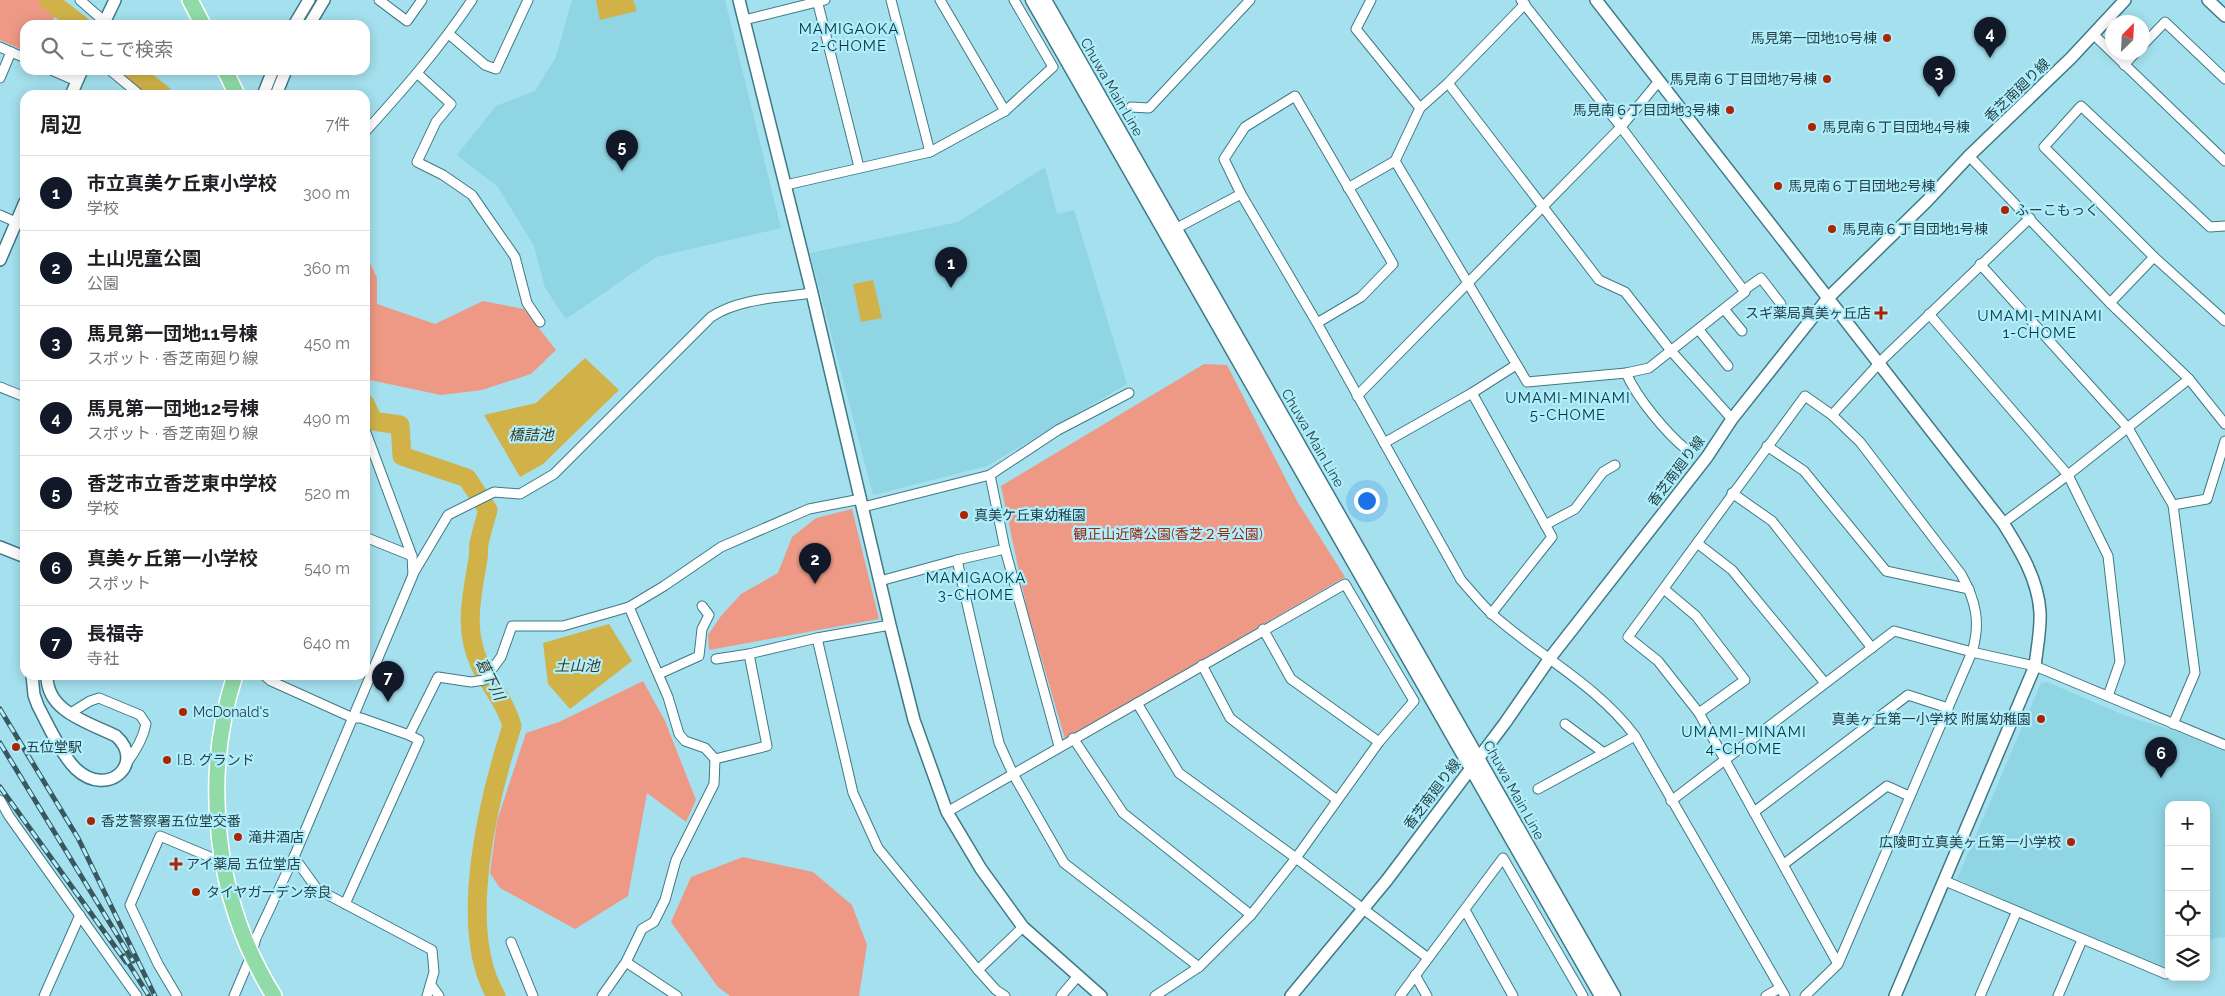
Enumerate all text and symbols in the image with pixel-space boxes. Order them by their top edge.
north arrow [2105,15,2150,60]
pin: 4 [1974,17,2006,58]
search box [20,20,370,75]
district label: MAMIGAOKA 2-CHOME [799,20,899,55]
place label: 馬見第一団地10号棟 [1750,30,1877,46]
marker: 馬見第一団地10号棟 [1881,32,1893,44]
icon: search [38,34,66,62]
street label: Chuwa Main Line [1077,35,1147,139]
text: ここで検索 [78,38,173,60]
street label: 香芝南廻り線 [1981,55,2053,125]
pin: 3 [1923,56,1955,97]
place label: 馬見南６丁目団地7号棟 [1670,71,1817,87]
marker: 馬見南６丁目団地7号棟 [1821,73,1833,85]
place label: 馬見南６丁目団地3号棟 [1573,102,1720,118]
marker: 馬見南６丁目団地3号棟 [1724,104,1736,116]
text: 周辺 [40,112,82,137]
text: 7件 [325,115,350,134]
place label: 馬見南６丁目団地4号棟 [1822,119,1970,135]
marker: 馬見南６丁目団地4号棟 [1806,121,1818,133]
pin: 5 [606,130,638,171]
text: 市立真美ケ丘東小学校 [87,172,277,194]
place label: 馬見南６丁目団地2号棟 [1788,178,1935,194]
marker: 馬見南６丁目団地2号棟 [1772,180,1784,192]
text: 1 [52,184,60,203]
text: 300 m [303,184,350,203]
text: 学校 [87,199,119,218]
place label: ふーこもっく [2015,202,2099,218]
marker: ふーこもっく [1999,204,2011,216]
place label: 馬見南６丁目団地1号棟 [1842,221,1988,237]
marker: 馬見南６丁目団地1号棟 [1826,223,1838,235]
text: 土山児童公園 [87,247,201,269]
pin: 1 [935,247,967,288]
text: 2 [51,259,61,278]
text: 360 m [303,259,350,278]
text: 公園 [87,274,119,293]
place label: スギ薬局真美ヶ丘店 [1745,305,1871,321]
marker: スギ薬局真美ヶ丘店 [1875,307,1887,319]
district label: UMAMI-MINAMI 1-CHOME [1977,307,2103,342]
text: 馬見第一団地11号棟 [87,322,258,344]
text: 3 [52,334,60,353]
text: 450 m [304,334,350,353]
text: スポット · 香芝南廻り線 [87,349,258,368]
street label: Chuwa Main Line [1278,386,1348,490]
district label: UMAMI-MINAMI 5-CHOME [1505,389,1631,424]
text: 馬見第一団地12号棟 [87,397,259,419]
text: 4 [51,409,61,428]
text: 490 m [303,409,350,428]
text: スポット · 香芝南廻り線 [87,424,258,443]
water label: 橋詰池 [508,426,555,444]
street label: 香芝南廻り線 [1644,433,1708,509]
text: 香芝市立香芝東中学校 [87,472,277,494]
text: 5 [52,484,60,503]
text: 520 m [304,484,350,503]
your location [1354,488,1380,514]
text: 学校 [87,499,119,518]
place label: 真美ケ丘東幼稚園 [974,507,1086,523]
marker: 真美ケ丘東幼稚園 [958,509,970,521]
park label: 観正山近隣公園(香芝２号公園) [1073,526,1263,542]
pin: 2 [799,543,831,584]
text: 真美ヶ丘第一小学校 [87,547,258,569]
text: 6 [51,559,61,578]
text: 540 m [304,559,350,578]
district label: MAMIGAOKA 3-CHOME [926,569,1026,604]
text: スポット [87,574,151,593]
text: 長福寺 [87,622,144,644]
text: 7 [52,634,60,653]
text: 640 m [303,634,350,653]
text: 寺社 [87,649,119,668]
water label: 葛下川 [472,655,509,705]
water label: 土山池 [554,657,601,675]
pin: 7 [372,661,404,702]
place label: McDonald's [193,704,269,720]
marker: McDonald's [177,706,189,718]
place label: 真美ヶ丘第一小学校 附属幼稚園 [1831,711,2031,727]
marker: 真美ヶ丘第一小学校 附属幼稚園 [2035,713,2047,725]
district label: UMAMI-MINAMI 4-CHOME [1681,723,1807,758]
pin: 6 [2145,737,2177,778]
street label: Chuwa Main Line [1480,738,1548,842]
place label: 五位堂駅 [26,739,82,755]
marker: 五位堂駅 [10,741,22,753]
place label: I.B. グランド [177,752,255,768]
marker: I.B. グランド [161,754,173,766]
street label: 香芝南廻り線 [1400,756,1464,832]
map controls [2165,801,2210,981]
button: + [2165,801,2210,846]
place label: 香芝警察署五位堂交番 [101,813,241,829]
marker: 香芝警察署五位堂交番 [85,815,97,827]
place label: 滝井酒店 [248,829,304,845]
marker: 滝井酒店 [232,831,244,843]
place label: 広陵町立真美ヶ丘第一小学校 [1879,834,2061,850]
marker: 広陵町立真美ヶ丘第一小学校 [2065,836,2077,848]
button: − [2165,846,2210,891]
place label: アイ薬局 五位堂店 [186,856,301,872]
marker: アイ薬局 五位堂店 [170,858,182,870]
place label: タイヤガーデン奈良 [206,884,332,900]
marker: タイヤガーデン奈良 [190,886,202,898]
button: locate [2165,891,2210,936]
button: layers [2165,936,2210,981]

